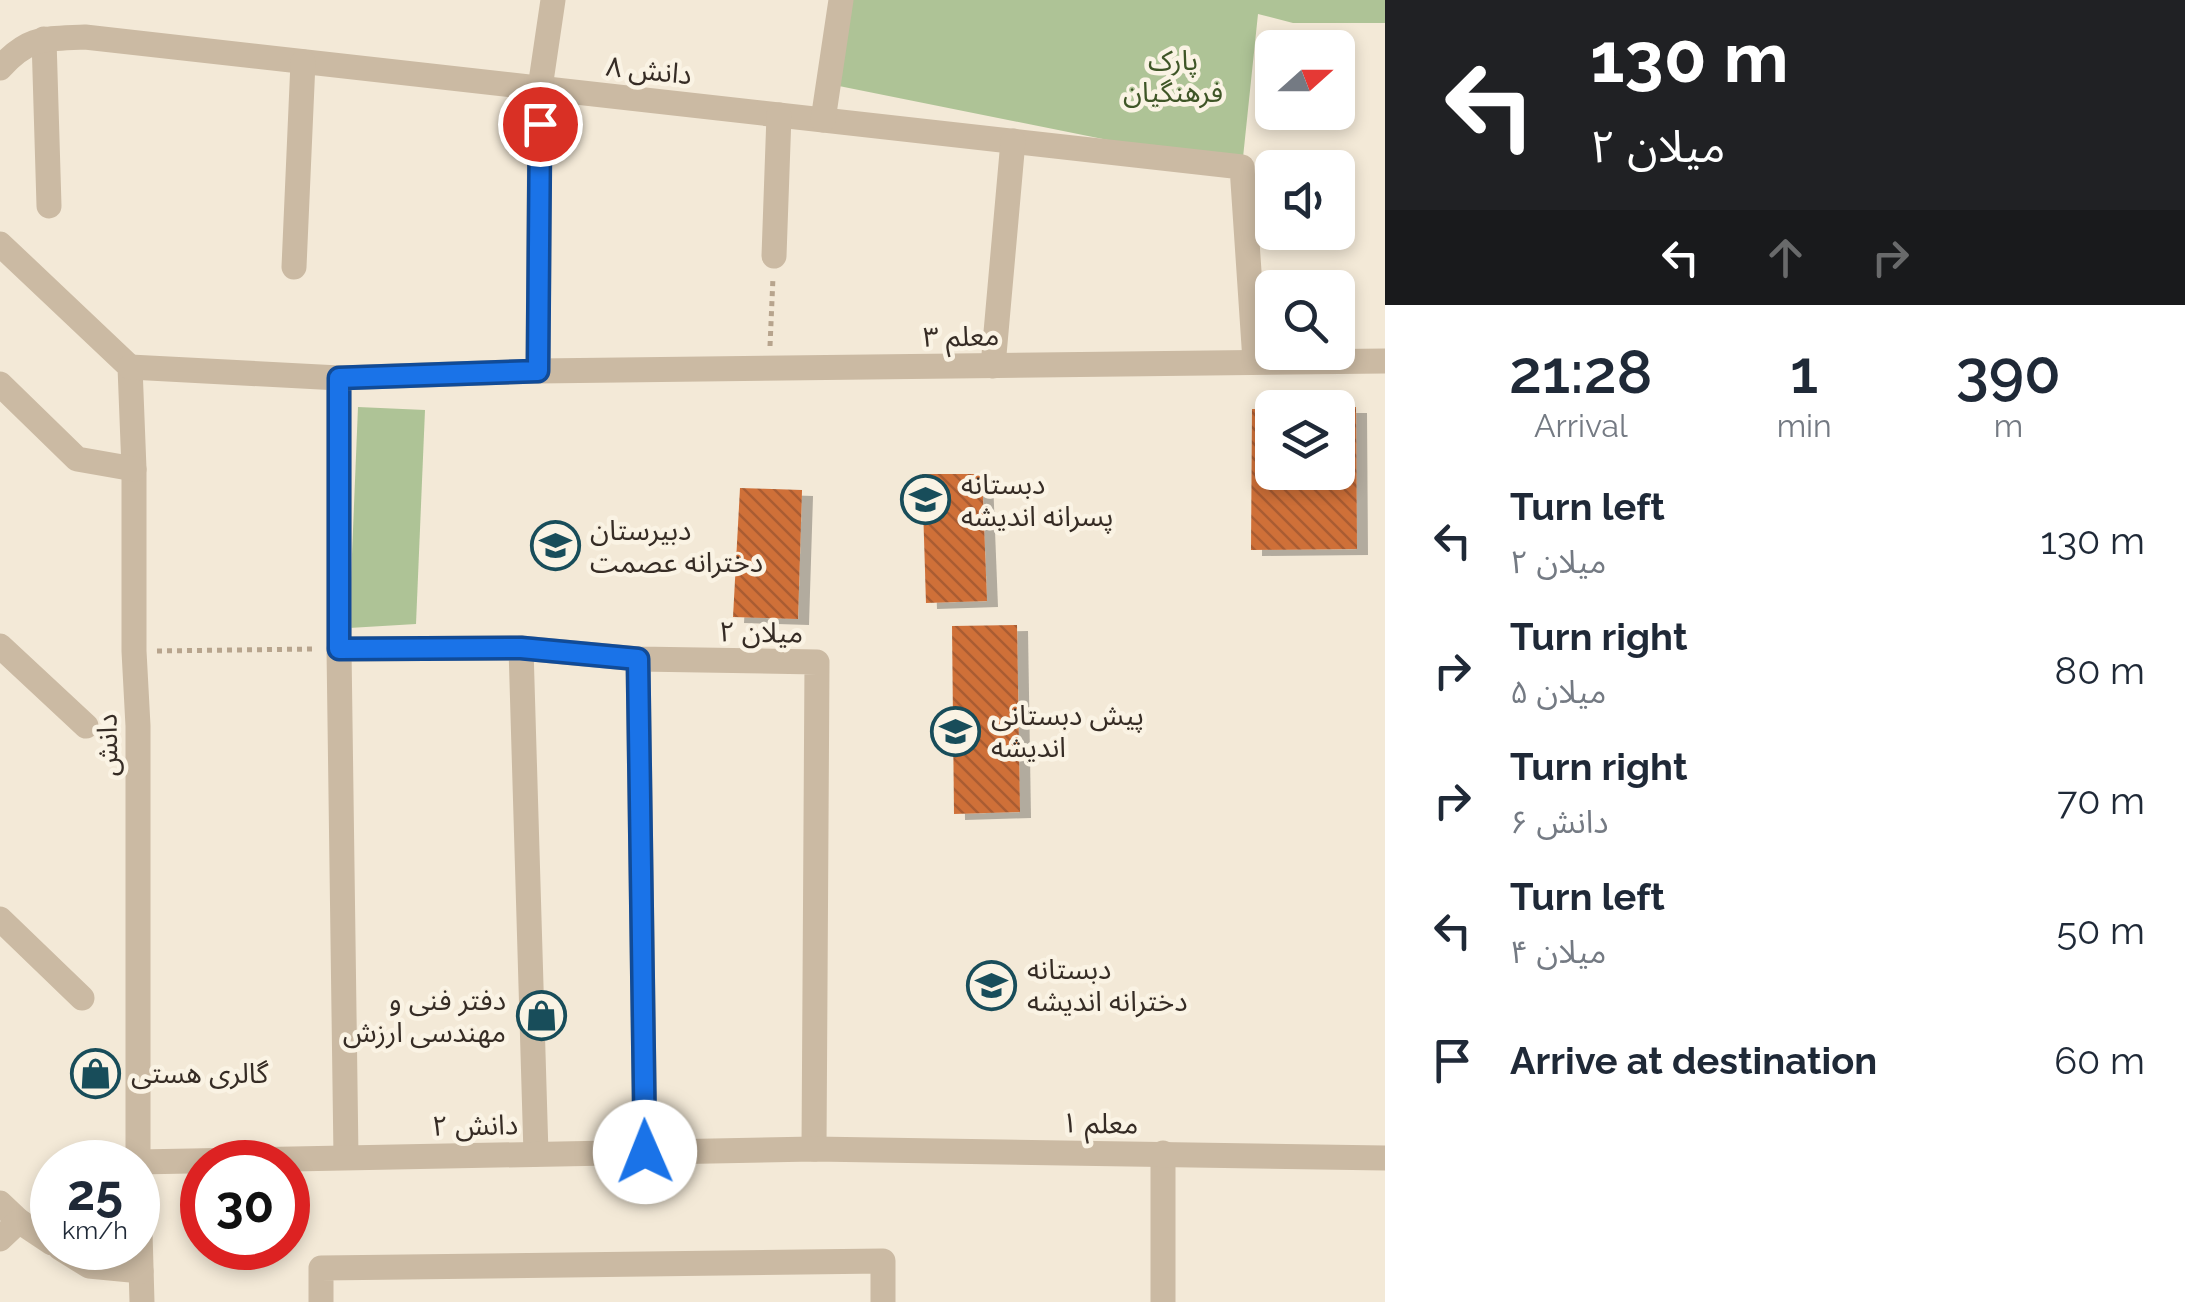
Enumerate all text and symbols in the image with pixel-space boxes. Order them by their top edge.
text: 130 m [1590,16,1789,98]
north arrow [1255,30,1355,130]
map controls [1255,30,1355,490]
icon: left [1425,40,1555,170]
park label: پارک فرهنگیان [1123,44,1223,109]
street label: دانش ۸ [604,50,694,91]
pin [498,82,583,167]
icon: arrive [513,97,568,152]
text: میلان ۲ [1590,120,1725,173]
button: sound [1255,150,1355,250]
icon: left [1653,230,1708,285]
icon: ahead [1758,230,1813,285]
icon: right [1863,230,1918,285]
button: search [1255,270,1355,370]
street label: معلم ۳ [922,319,1000,359]
text: 21:28 [1509,337,1653,407]
text: 1 [1790,337,1818,407]
text: 390 [1956,337,2061,407]
button: layers [1255,390,1355,490]
text: Arrival [1534,407,1628,444]
text: min [1777,407,1832,444]
text: m [1994,407,2023,444]
place label: دبستانه پسرانه اندیشه [961,468,1113,534]
school or university icon: دبستانه پسرانه اندیشه [900,474,952,526]
text: Turn left [1510,484,1665,529]
icon: left [1425,513,1480,568]
place label: دبیرستان دخترانه عصمت [590,514,763,579]
text: 130 m [2041,518,2145,563]
school or university icon: دبیرستان دخترانه عصمت [529,520,581,572]
text: میلان ۲ [1510,543,1606,580]
text: Turn right [1510,614,1687,659]
street label: میلان ۲ [719,615,803,650]
icon: right [1425,643,1480,698]
text: 80 m [2055,648,2145,693]
text: میلان ۵ [1510,673,1606,710]
place label: پیش دبستانی اندیشه [991,699,1144,764]
school or university icon: پیش دبستانی اندیشه [930,705,982,757]
street label: دانش [90,713,125,777]
text: Turn right [1510,744,1687,789]
icon: right [1425,773,1480,828]
text: 70 m [2057,778,2145,823]
text: دانش ۶ [1510,803,1609,840]
text: Turn left [1510,874,1665,919]
icon: left [1425,903,1480,958]
text: 50 m [2056,908,2145,953]
text: میلان ۴ [1510,933,1606,970]
place label: دبستانه دخترانه اندیشه [1027,953,1188,1018]
school or university icon: دبستانه دخترانه اندیشه [966,959,1018,1011]
place label: دفتر فنی و مهندسی ارزش [343,984,506,1049]
shop icon: دفتر فنی و مهندسی ارزش [515,990,567,1042]
icon: arrive [1425,1033,1480,1088]
text: Arrive at destination [1510,1038,1877,1083]
text: 60 m [2054,1038,2145,1083]
shop icon: گالری هستی [70,1047,122,1099]
place label: گالری هستی [131,1057,269,1090]
position arrow [593,1100,697,1204]
street label: معلم ۱ [1061,1106,1139,1146]
street label: دانش ۲ [432,1108,518,1143]
speed limit sign: 30 [180,1140,310,1270]
text: 25 [67,1163,123,1222]
text: km/h [62,1215,128,1245]

